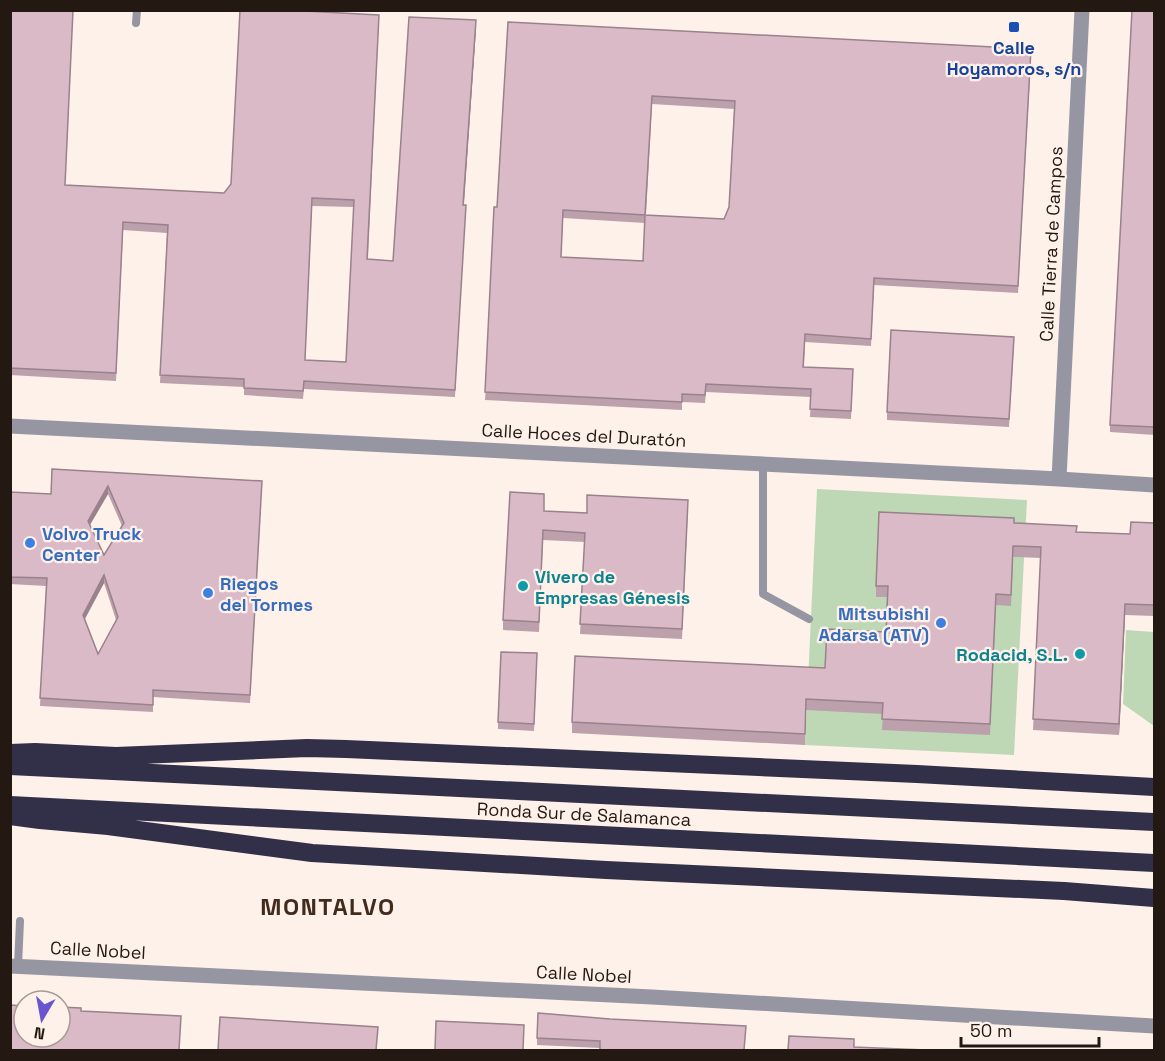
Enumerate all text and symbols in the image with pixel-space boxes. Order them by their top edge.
marker: Calle Hoyamoros, s/n [1007,20,1021,34]
place label: Calle Hoyamoros, s/n [947,36,1081,80]
street label: Calle Tierra de Campos [1034,146,1068,342]
street label: Calle Hoces del Duratón [481,418,687,452]
place label: Volvo Truck Center [42,522,141,566]
marker: Volvo Truck Center [23,536,37,550]
place label: Vivero de Empresas Génesis [535,565,690,609]
place label: Riegos del Tormes [220,572,313,616]
marker: Vivero de Empresas Génesis [516,579,530,593]
marker: Riegos del Tormes [201,586,215,600]
place label: Mitsubishi Adarsa (ATV) [818,602,929,646]
marker: Mitsubishi Adarsa (ATV) [934,616,948,630]
place label: Rodacid, S.L. [956,643,1068,666]
marker: Rodacid, S.L. [1073,647,1087,661]
street label: Ronda Sur de Salamanca [476,797,692,831]
district label: MONTALVO [260,891,396,922]
street label: Calle Nobel [50,936,146,964]
street label: Calle Nobel [536,960,632,988]
north arrow [12,989,72,1049]
scale bar [961,1010,1099,1048]
text: 50 m [970,1019,1012,1042]
text: N [32,1022,47,1045]

